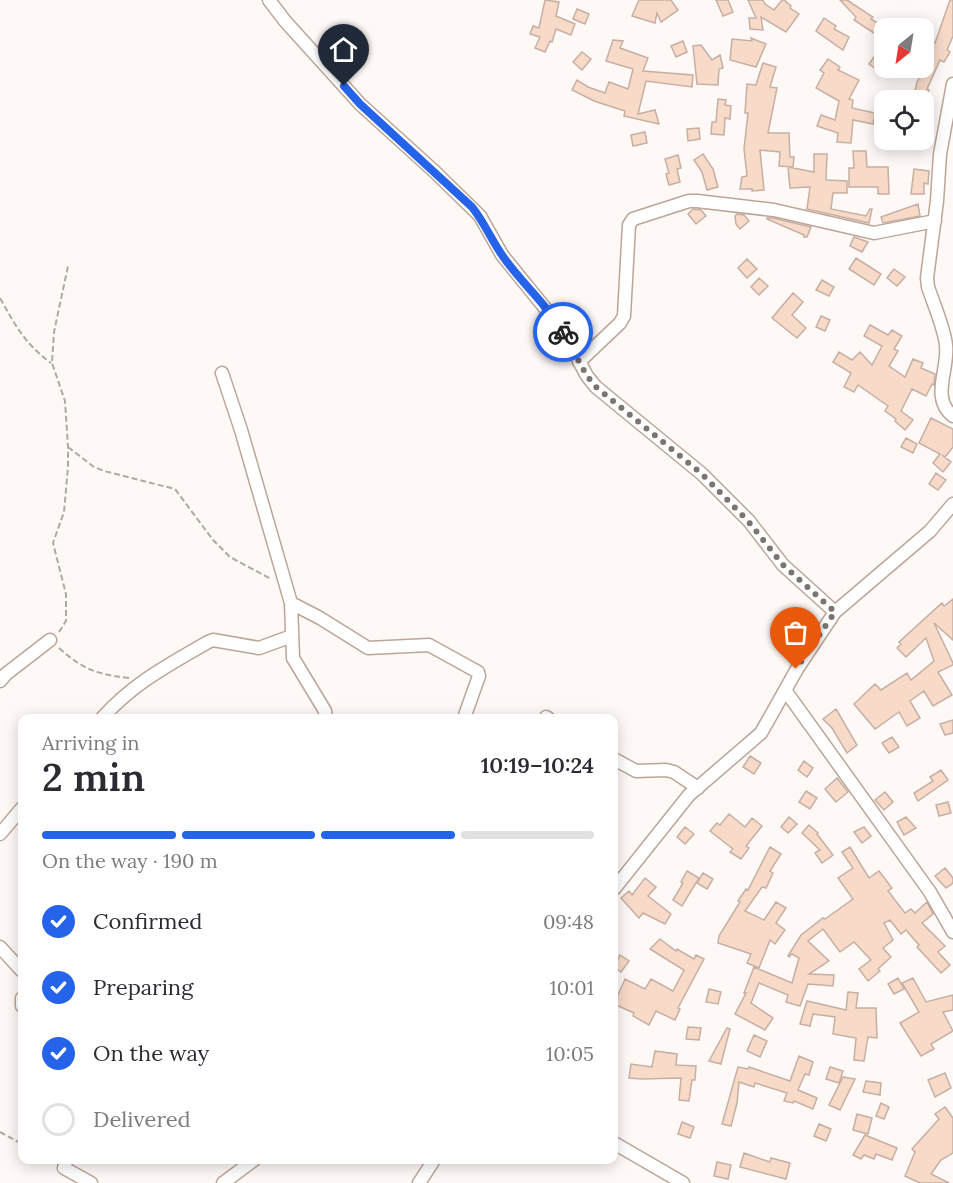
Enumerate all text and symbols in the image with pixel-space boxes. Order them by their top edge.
north arrow [874,18,934,78]
map controls [874,18,934,150]
pin [318,24,369,86]
icon: home [327,33,360,66]
button: locate [874,90,934,150]
courier [533,302,593,362]
icon: bike [547,316,580,349]
pin [770,607,821,669]
icon: bag [779,616,812,649]
text: Arriving in [42,730,139,755]
text: 10:19–10:24 [481,751,594,779]
text: 2 min [42,752,145,802]
text: On the way · 190 m [42,848,218,873]
icon: check [42,905,75,938]
text: Confirmed [93,907,202,935]
text: 09:48 [543,909,594,934]
icon: check [42,971,75,1004]
text: Preparing [93,973,193,1001]
text: 10:01 [550,975,594,1000]
icon: check [42,1037,75,1070]
text: On the way [93,1039,209,1067]
text: 10:05 [546,1041,594,1066]
text: Delivered [93,1105,191,1133]

